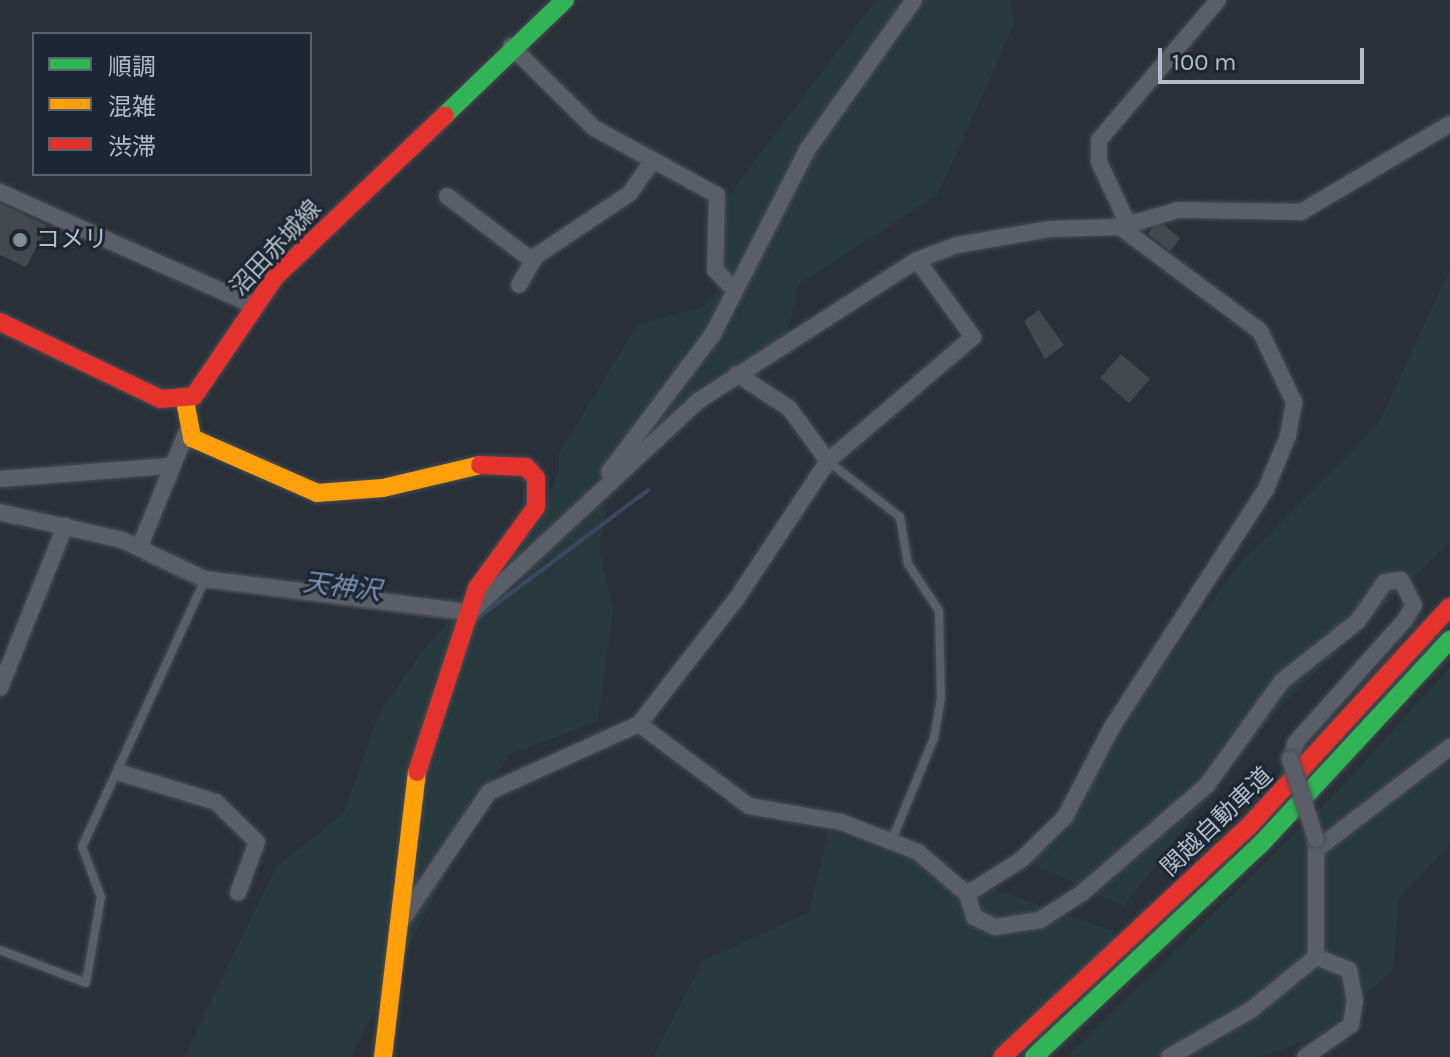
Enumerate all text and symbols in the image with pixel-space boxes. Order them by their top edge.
legend [32,32,312,176]
scale bar [1162,32,1368,82]
text: 100 m [1172,48,1237,76]
text: 順調 [108,53,156,81]
text: 混雑 [108,93,156,121]
text: 渋滞 [108,133,156,161]
street label: 沼田赤城線 [225,194,327,302]
place label: コメリ [36,226,108,254]
marker: コメリ [11,231,29,249]
water label: 天神沢 [301,567,383,607]
street label: 関越自動車道 [1155,762,1279,882]

